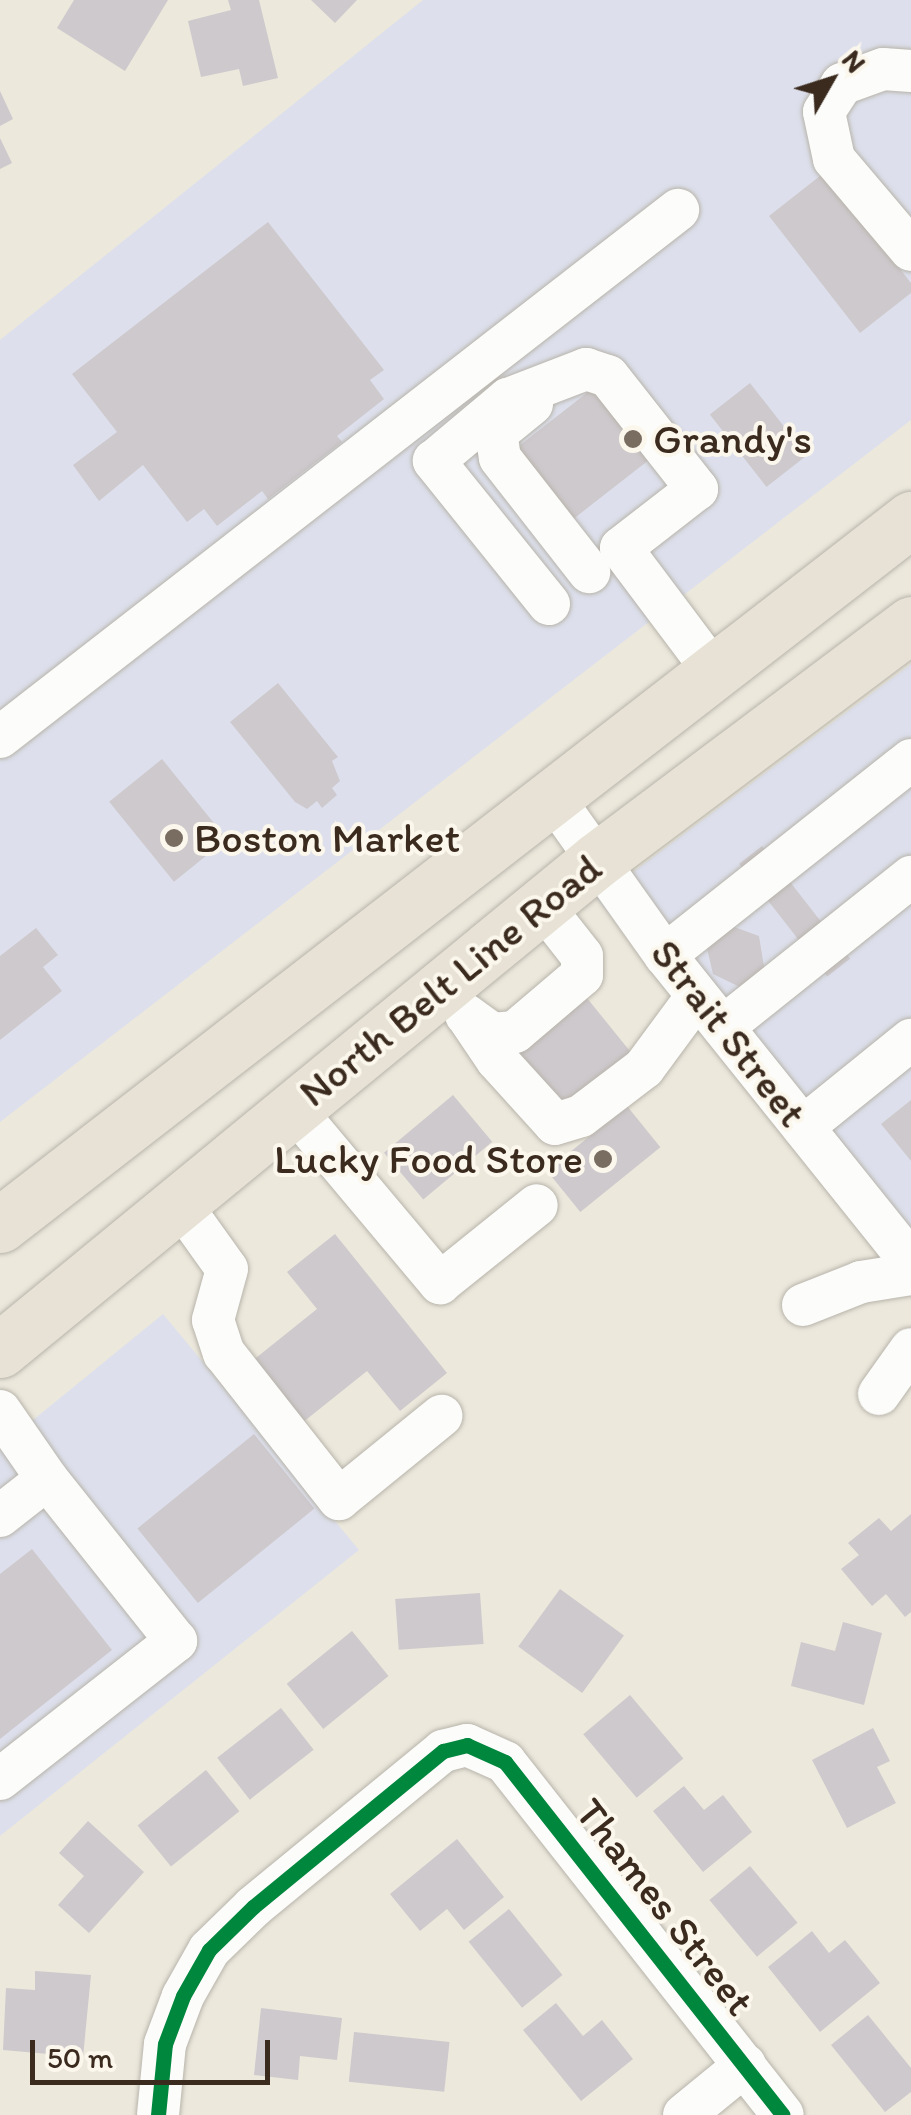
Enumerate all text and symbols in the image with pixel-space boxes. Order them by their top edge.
north arrow [781,30,881,130]
text: N [835,43,873,79]
place label: Grandy's [653,414,812,464]
marker: Grandy's [622,428,644,450]
place label: Boston Market [194,813,460,863]
marker: Boston Market [163,827,185,849]
street label: North Belt Line Road [289,843,611,1117]
street label: Strait Street [640,929,818,1137]
place label: Lucky Food Store [276,1134,583,1184]
marker: Lucky Food Store [592,1148,614,1170]
street label: Thames Street [565,1789,765,2025]
scale bar [35,2020,275,2082]
text: 50 m [47,2039,113,2076]

